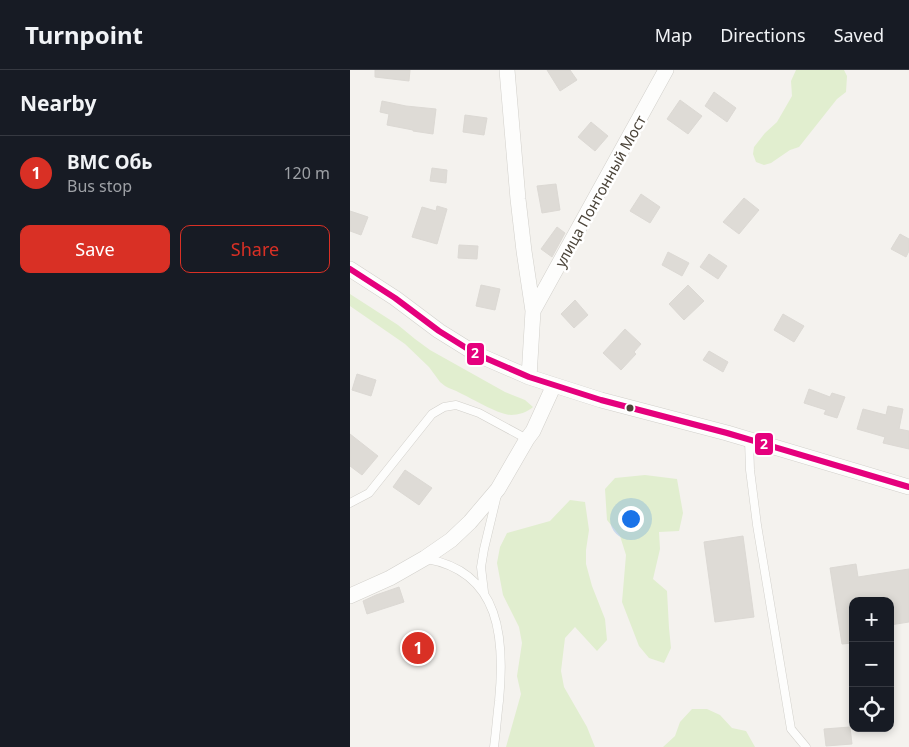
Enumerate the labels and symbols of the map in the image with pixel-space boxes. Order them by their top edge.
street label: улица Понтонный Мост [550,111,650,271]
line badge: 2 [466,342,485,366]
text: 2 [471,343,479,362]
unlabelled marker [625,403,635,413]
line badge: 2 [754,432,774,456]
text: 2 [760,434,768,453]
your location [618,506,644,532]
pin: 1 [402,629,434,667]

